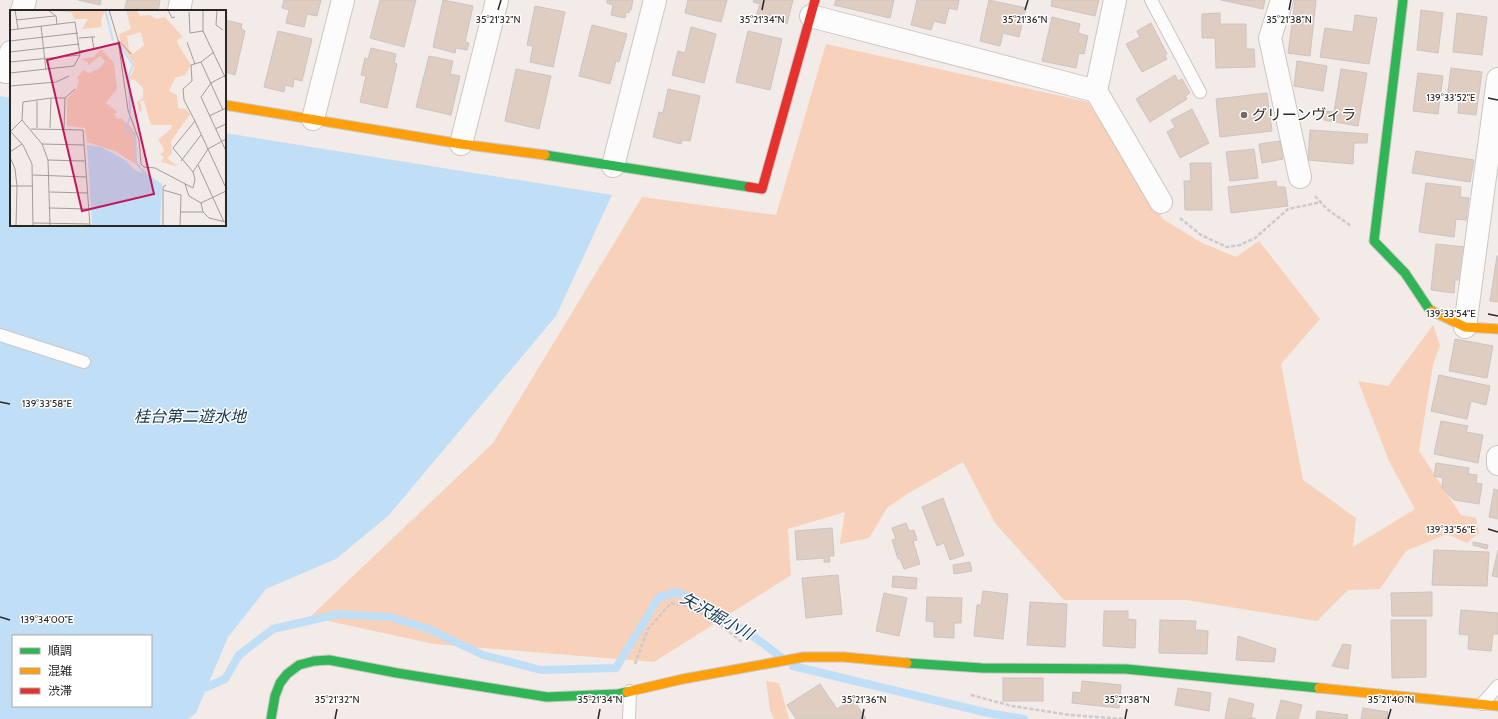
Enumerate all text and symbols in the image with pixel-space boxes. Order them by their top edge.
inset map [10,10,226,226]
text: 35°21'32"N [476,13,520,26]
text: 35°21'34"N [739,13,785,26]
text: 35°21'36"N [1002,13,1048,26]
text: 35°21'38"N [1266,13,1312,26]
text: 139°33'52"E [1426,91,1476,104]
place label: グリーンヴィラ [1252,106,1356,124]
marker: グリーンヴィラ [1239,110,1249,120]
text: 139°33'54"E [1426,307,1476,320]
text: 139°33'58"E [22,397,72,410]
water label: 桂台第二遊水地 [134,407,248,426]
text: 139°33'56"E [1426,523,1476,536]
water label: 矢沢掘小川 [677,588,758,645]
text: 139°34'00"E [21,613,74,626]
legend [12,635,152,707]
text: 順調 [48,643,72,658]
text: 混雑 [48,663,72,678]
text: 渋滞 [48,683,72,698]
text: 35°21'32"N [315,693,359,706]
text: 35°21'34"N [577,693,623,706]
text: 35°21'36"N [841,693,887,706]
text: 35°21'38"N [1104,693,1150,706]
text: 35°21'40"N [1368,693,1414,706]

